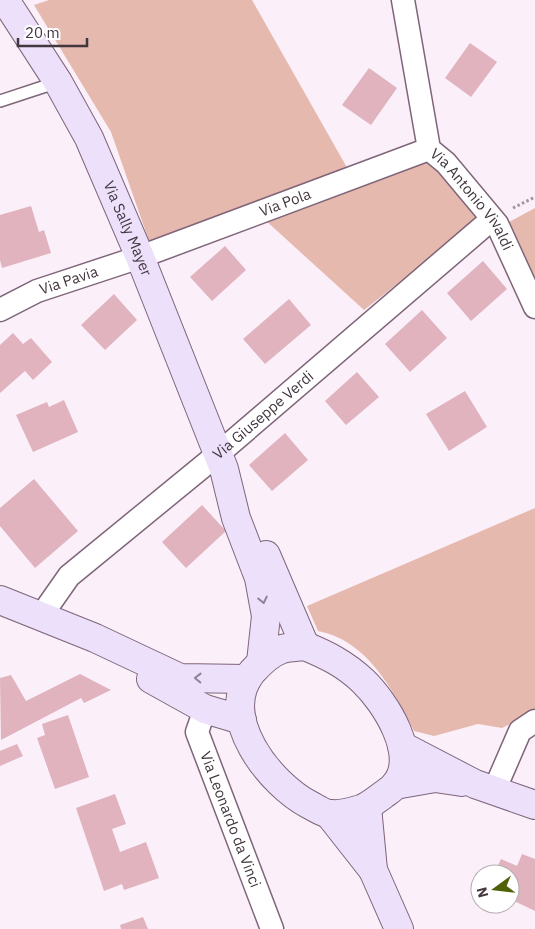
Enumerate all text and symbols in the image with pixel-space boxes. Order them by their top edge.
scale bar [18,15,86,47]
text: 20 m [25,23,60,42]
street label: Via Antonio Vivaldi [426,144,518,253]
street label: Via Sally Mayer [99,178,157,279]
street label: Via Pola [256,184,313,221]
street label: Via Pavia [37,262,100,299]
street label: Via Giuseppe Verdi [209,366,317,463]
one-way arrow [257,595,268,604]
one-way arrow [194,673,202,684]
street label: Via Leonardo da Vinci [196,749,265,890]
north arrow [470,864,520,914]
text: N [472,885,492,900]

